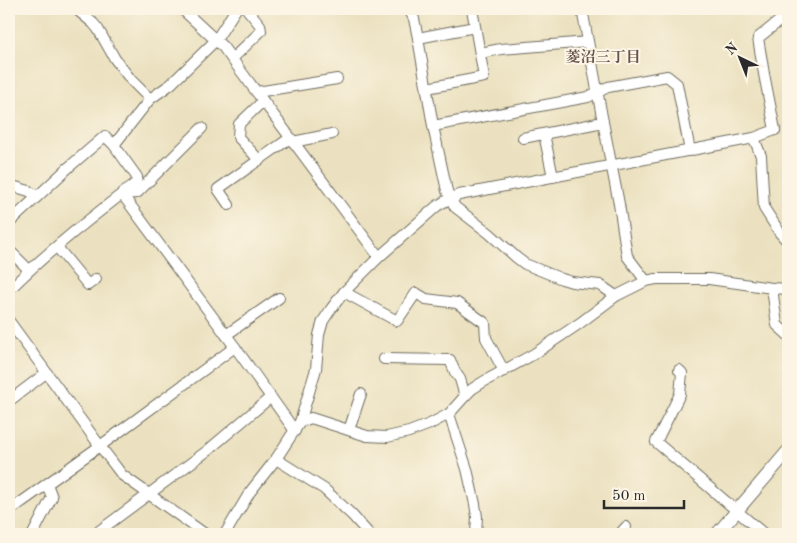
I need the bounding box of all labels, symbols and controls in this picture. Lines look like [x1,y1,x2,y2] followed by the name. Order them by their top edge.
[714,32,764,82] north arrow
[723,40,741,58] text: N
[565,48,641,66] district label: 菱沼三丁目
[604,478,684,510] scale bar
[612,489,646,504] text: 50 m

